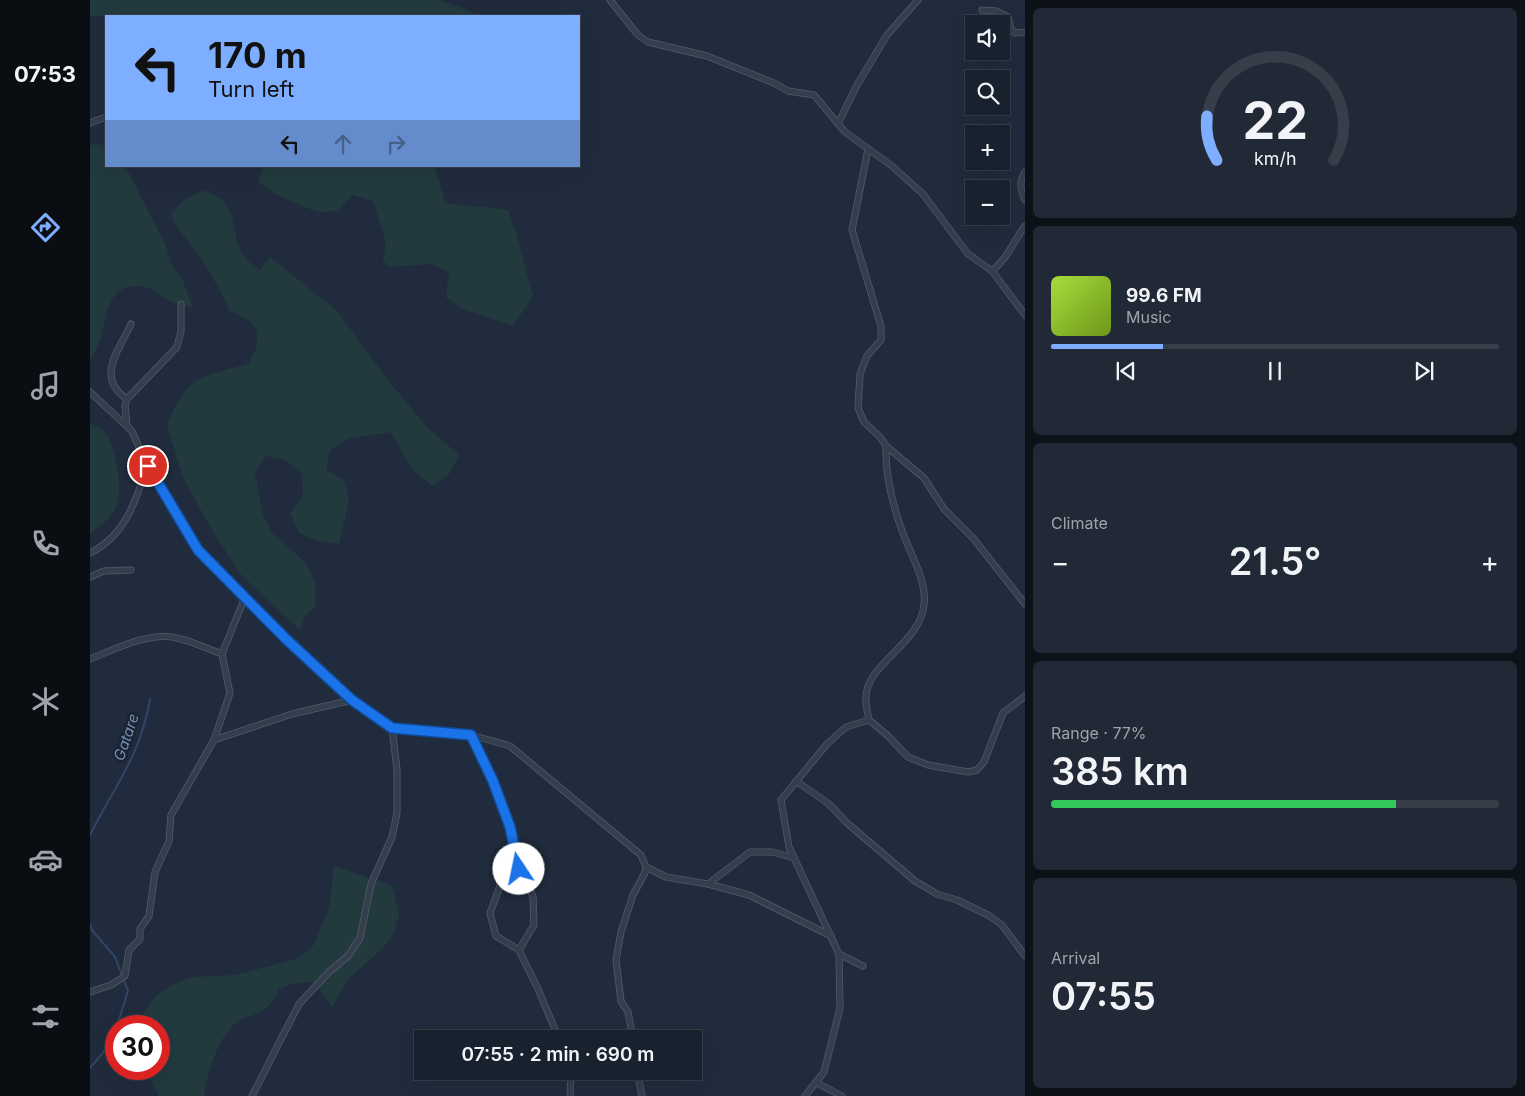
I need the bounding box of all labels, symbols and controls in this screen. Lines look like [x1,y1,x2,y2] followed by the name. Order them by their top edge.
[965,15,1010,225] map controls
[965,15,1010,60] button: sound
[208,34,307,76] text: 170 m
[125,35,190,100] icon: left
[14,61,76,87] text: 07:53
[965,70,1010,115] button: search
[208,76,294,102] text: Turn left
[1242,89,1308,152] text: 22
[965,125,1010,170] button: +
[276,130,304,158] icon: left
[329,130,357,158] icon: ahead
[382,130,410,158] icon: right
[1254,148,1296,169] text: km/h
[965,180,1010,225] button: −
[28,210,63,245] icon: directions
[1126,284,1202,307] text: 99.6 FM
[1126,307,1171,327] text: Music
[1112,357,1140,385] icon: previous
[1261,357,1289,385] icon: pause
[1410,357,1438,385] icon: next
[28,368,63,403] icon: music
[127,445,169,487] pin
[134,452,162,480] icon: arrive
[1051,513,1108,533] text: Climate
[28,526,63,561] icon: phone
[1229,538,1321,584] text: 21.5°
[1051,545,1070,579] text: −
[1480,545,1499,579] text: +
[28,684,63,719] icon: climate
[109,711,143,763] water label: Gatare
[1051,723,1147,743] text: Range · 77%
[1051,748,1189,794] text: 385 km
[28,842,63,877] icon: car
[492,842,544,894] position arrow
[1051,948,1100,968] text: Arrival
[1051,973,1156,1019] text: 07:55
[28,999,63,1034] icon: filters
[105,1015,170,1080] speed limit sign: 30
[462,1043,654,1066] text: 07:55 · 2 min · 690 m

